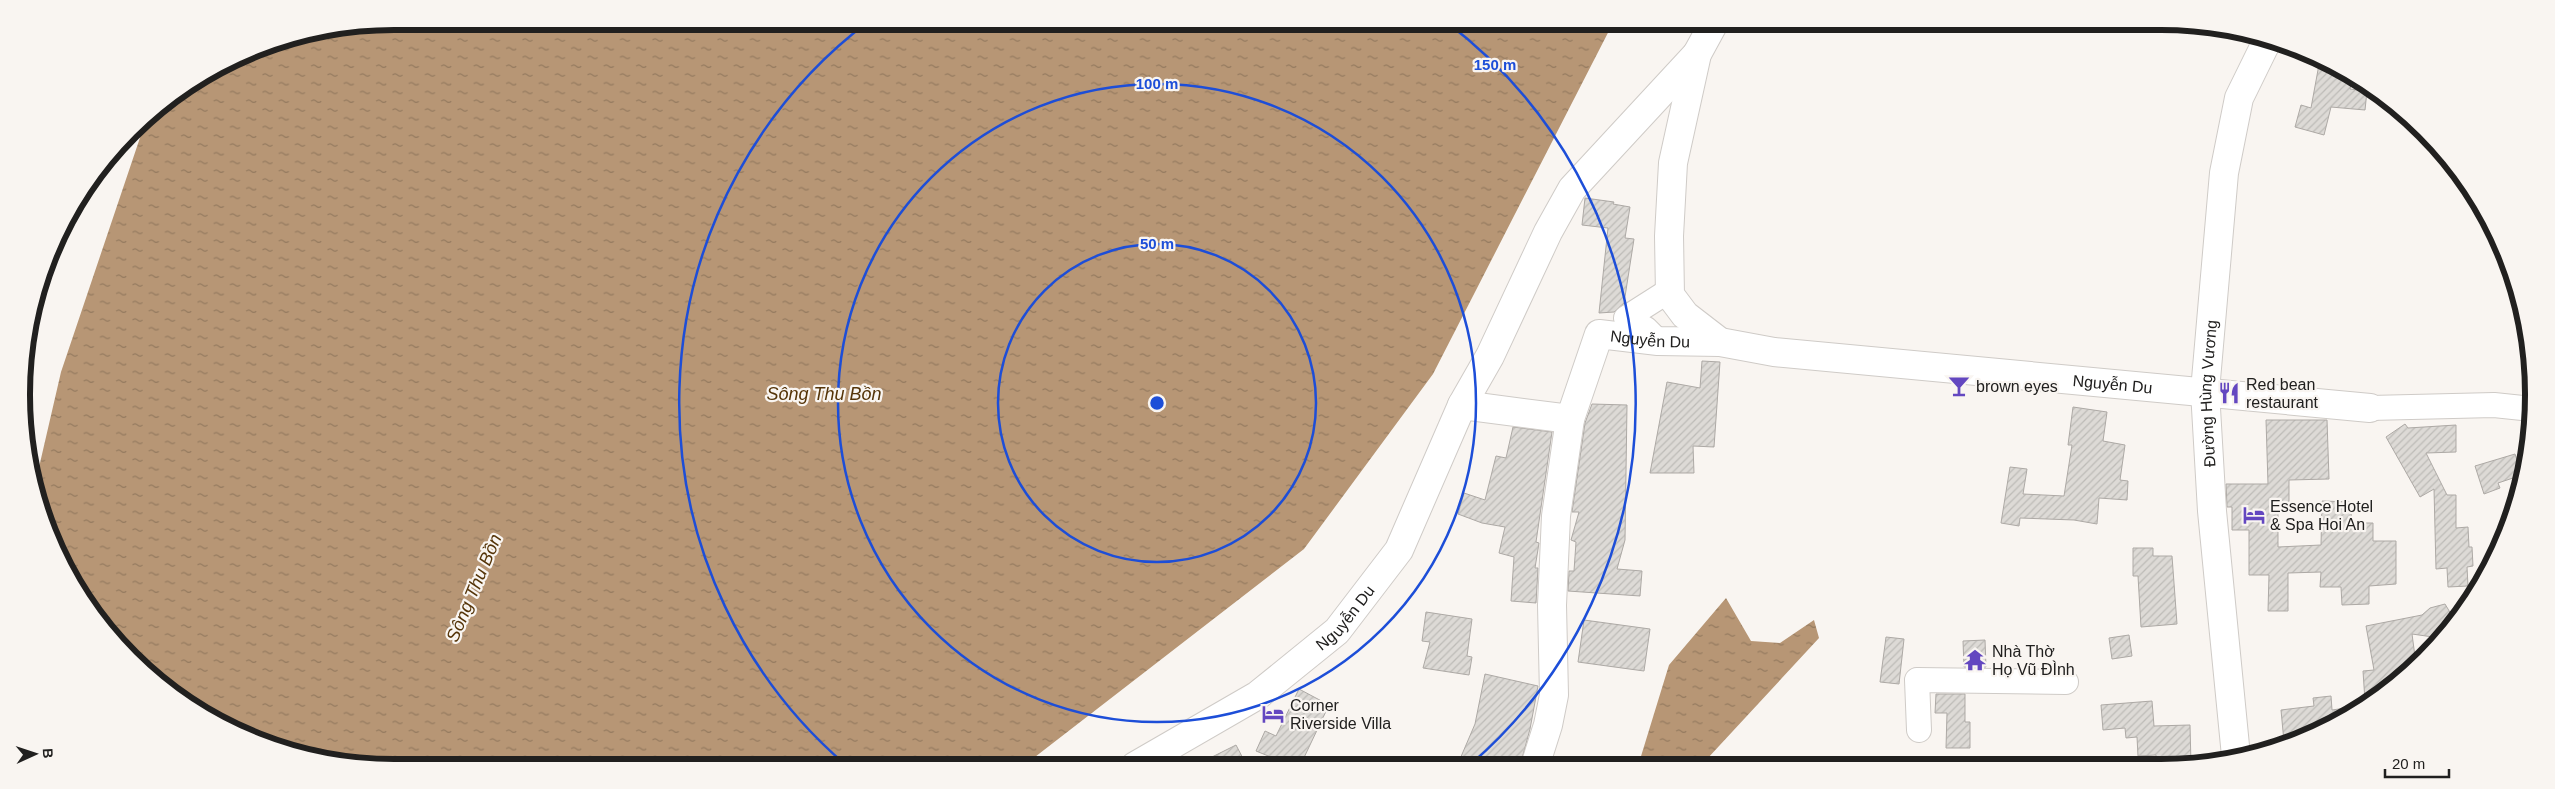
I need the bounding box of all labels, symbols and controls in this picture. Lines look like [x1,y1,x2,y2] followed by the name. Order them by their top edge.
[1474,56,1516,73] text: 150 m
[1136,75,1178,92] text: 100 m
[1140,235,1174,252] text: 50 m
[2197,319,2220,467] street label: Đường Hùng Vương
[1609,327,1690,351] street label: Nguyễn Du
[2072,372,2153,397] street label: Nguyễn Du
[1946,373,1972,399] bar icon: brown eyes
[2246,376,2319,411] place label: Red bean restaurant
[1976,378,2058,395] place label: brown eyes
[2216,380,2242,406] restaurant icon: Red bean restaurant
[766,384,882,404] water label: Sông Thu Bồn
[1148,394,1166,412] centre of rings
[2270,498,2373,533] place label: Essence Hotel & Spa Hoi An
[2241,502,2267,528] hotel icon: Essence Hotel & Spa Hoi An
[442,531,506,645] water label: Sông Thu Bồn
[1313,582,1378,654] street label: Nguyễn Du
[1992,643,2075,678] place label: Nhà Thờ Họ Vũ ĐÌnh
[1962,647,1988,673] temple icon: Nhà Thờ Họ Vũ ĐÌnh
[1290,697,1391,732] place label: Corner Riverside Villa
[1260,701,1286,727] hotel icon: Corner Riverside Villa
[10,729,60,779] north arrow
[2385,746,2449,778] scale bar
[40,748,56,759] text: B
[2392,755,2425,772] text: 20 m

